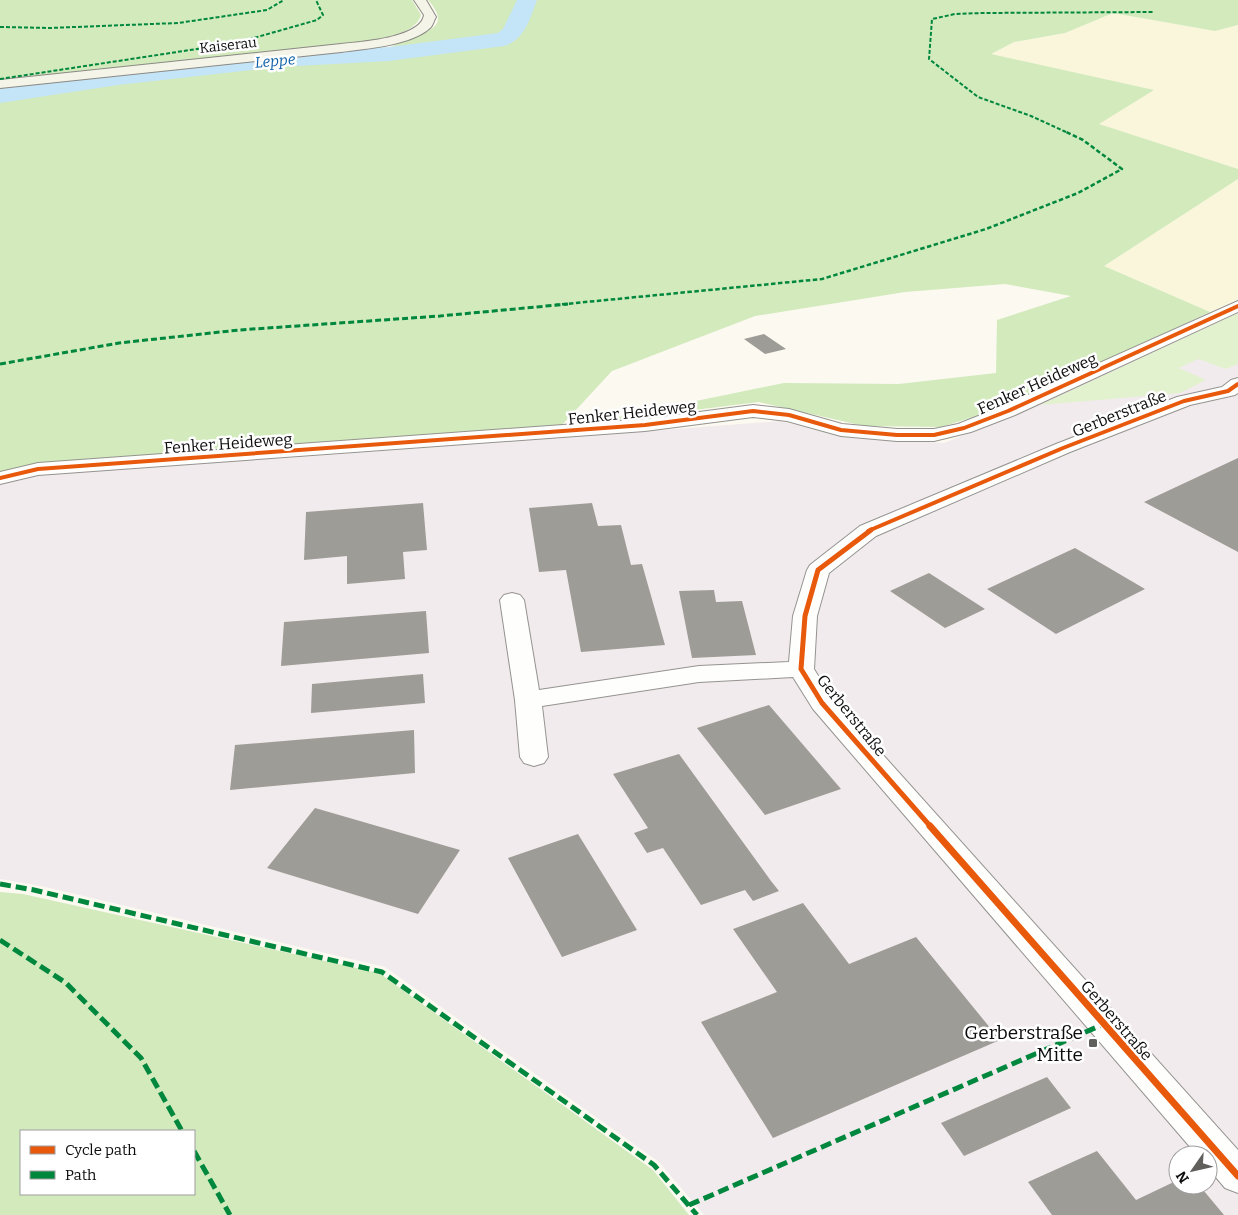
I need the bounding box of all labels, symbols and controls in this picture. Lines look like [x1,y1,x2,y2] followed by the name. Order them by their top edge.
[199,34,258,57] street label: Kaiserau
[254,50,296,72] water label: Leppe
[975,349,1100,418] street label: Fenker Heideweg
[1069,386,1169,441] street label: Gerberstraße
[567,396,697,429] street label: Fenker Heideweg
[163,430,293,457] street label: Fenker Heideweg
[813,671,890,760] street label: Gerberstraße
[1077,976,1157,1064] street label: Gerberstraße
[964,1021,1083,1066] place label: Gerberstraße Mitte
[1087,1037,1099,1049] marker: Gerberstraße Mitte
[20,1130,195,1195] legend
[65,1141,137,1159] text: Cycle path
[1168,1145,1218,1195] north arrow
[65,1166,97,1184] text: Path
[1172,1168,1193,1186] text: N

